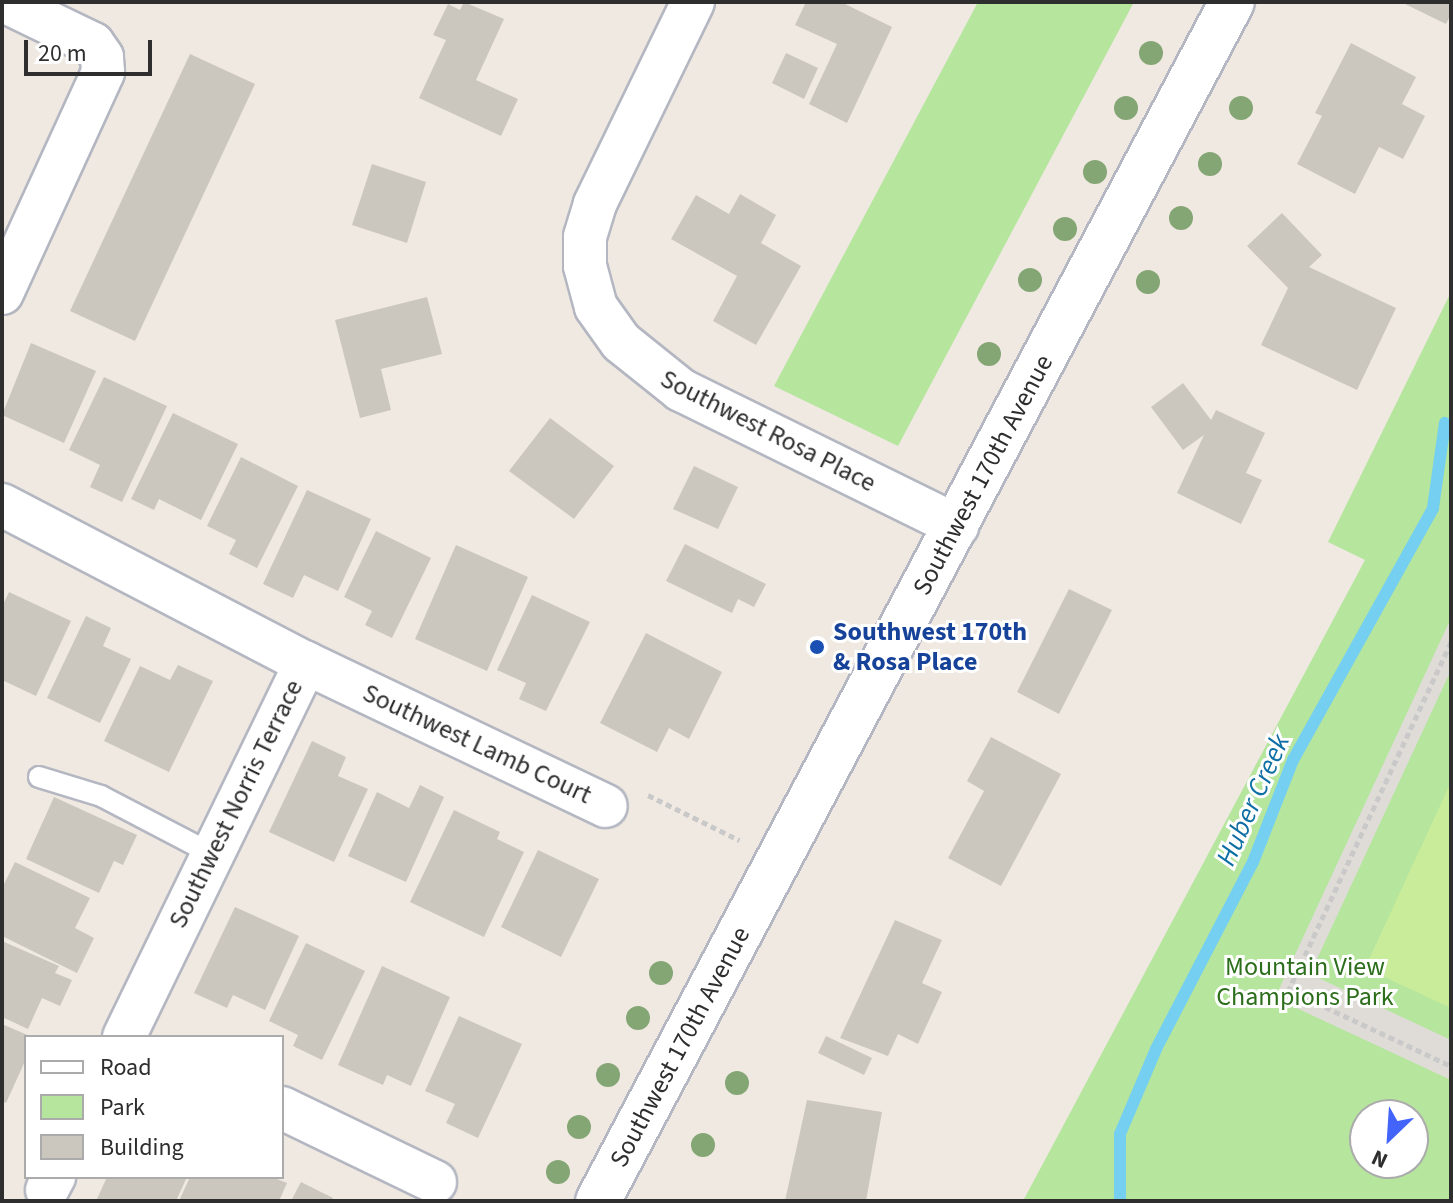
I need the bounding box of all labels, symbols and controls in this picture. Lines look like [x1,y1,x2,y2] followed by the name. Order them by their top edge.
[28,24,156,74] scale bar
[38,36,87,71] text: 20 m
[906,349,1060,601] street label: Southwest 170th Avenue
[655,363,881,499] street label: Southwest Rosa Place
[833,616,1027,678] place label: Southwest 170th & Rosa Place
[808,638,826,656] marker: Southwest 170th & Rosa Place
[162,675,310,933] street label: Southwest Norris Terrace
[358,677,596,811] street label: Southwest Lamb Court
[1209,729,1297,871] water label: Huber Creek
[603,921,757,1173] street label: Southwest 170th Avenue
[1216,951,1394,1012] park label: Mountain View Champions Park
[24,1035,284,1179] legend
[100,1050,152,1085] text: Road
[100,1090,145,1125] text: Park
[1349,1099,1429,1179] north arrow
[100,1130,184,1165] text: Building
[1366,1141,1393,1177] text: N

